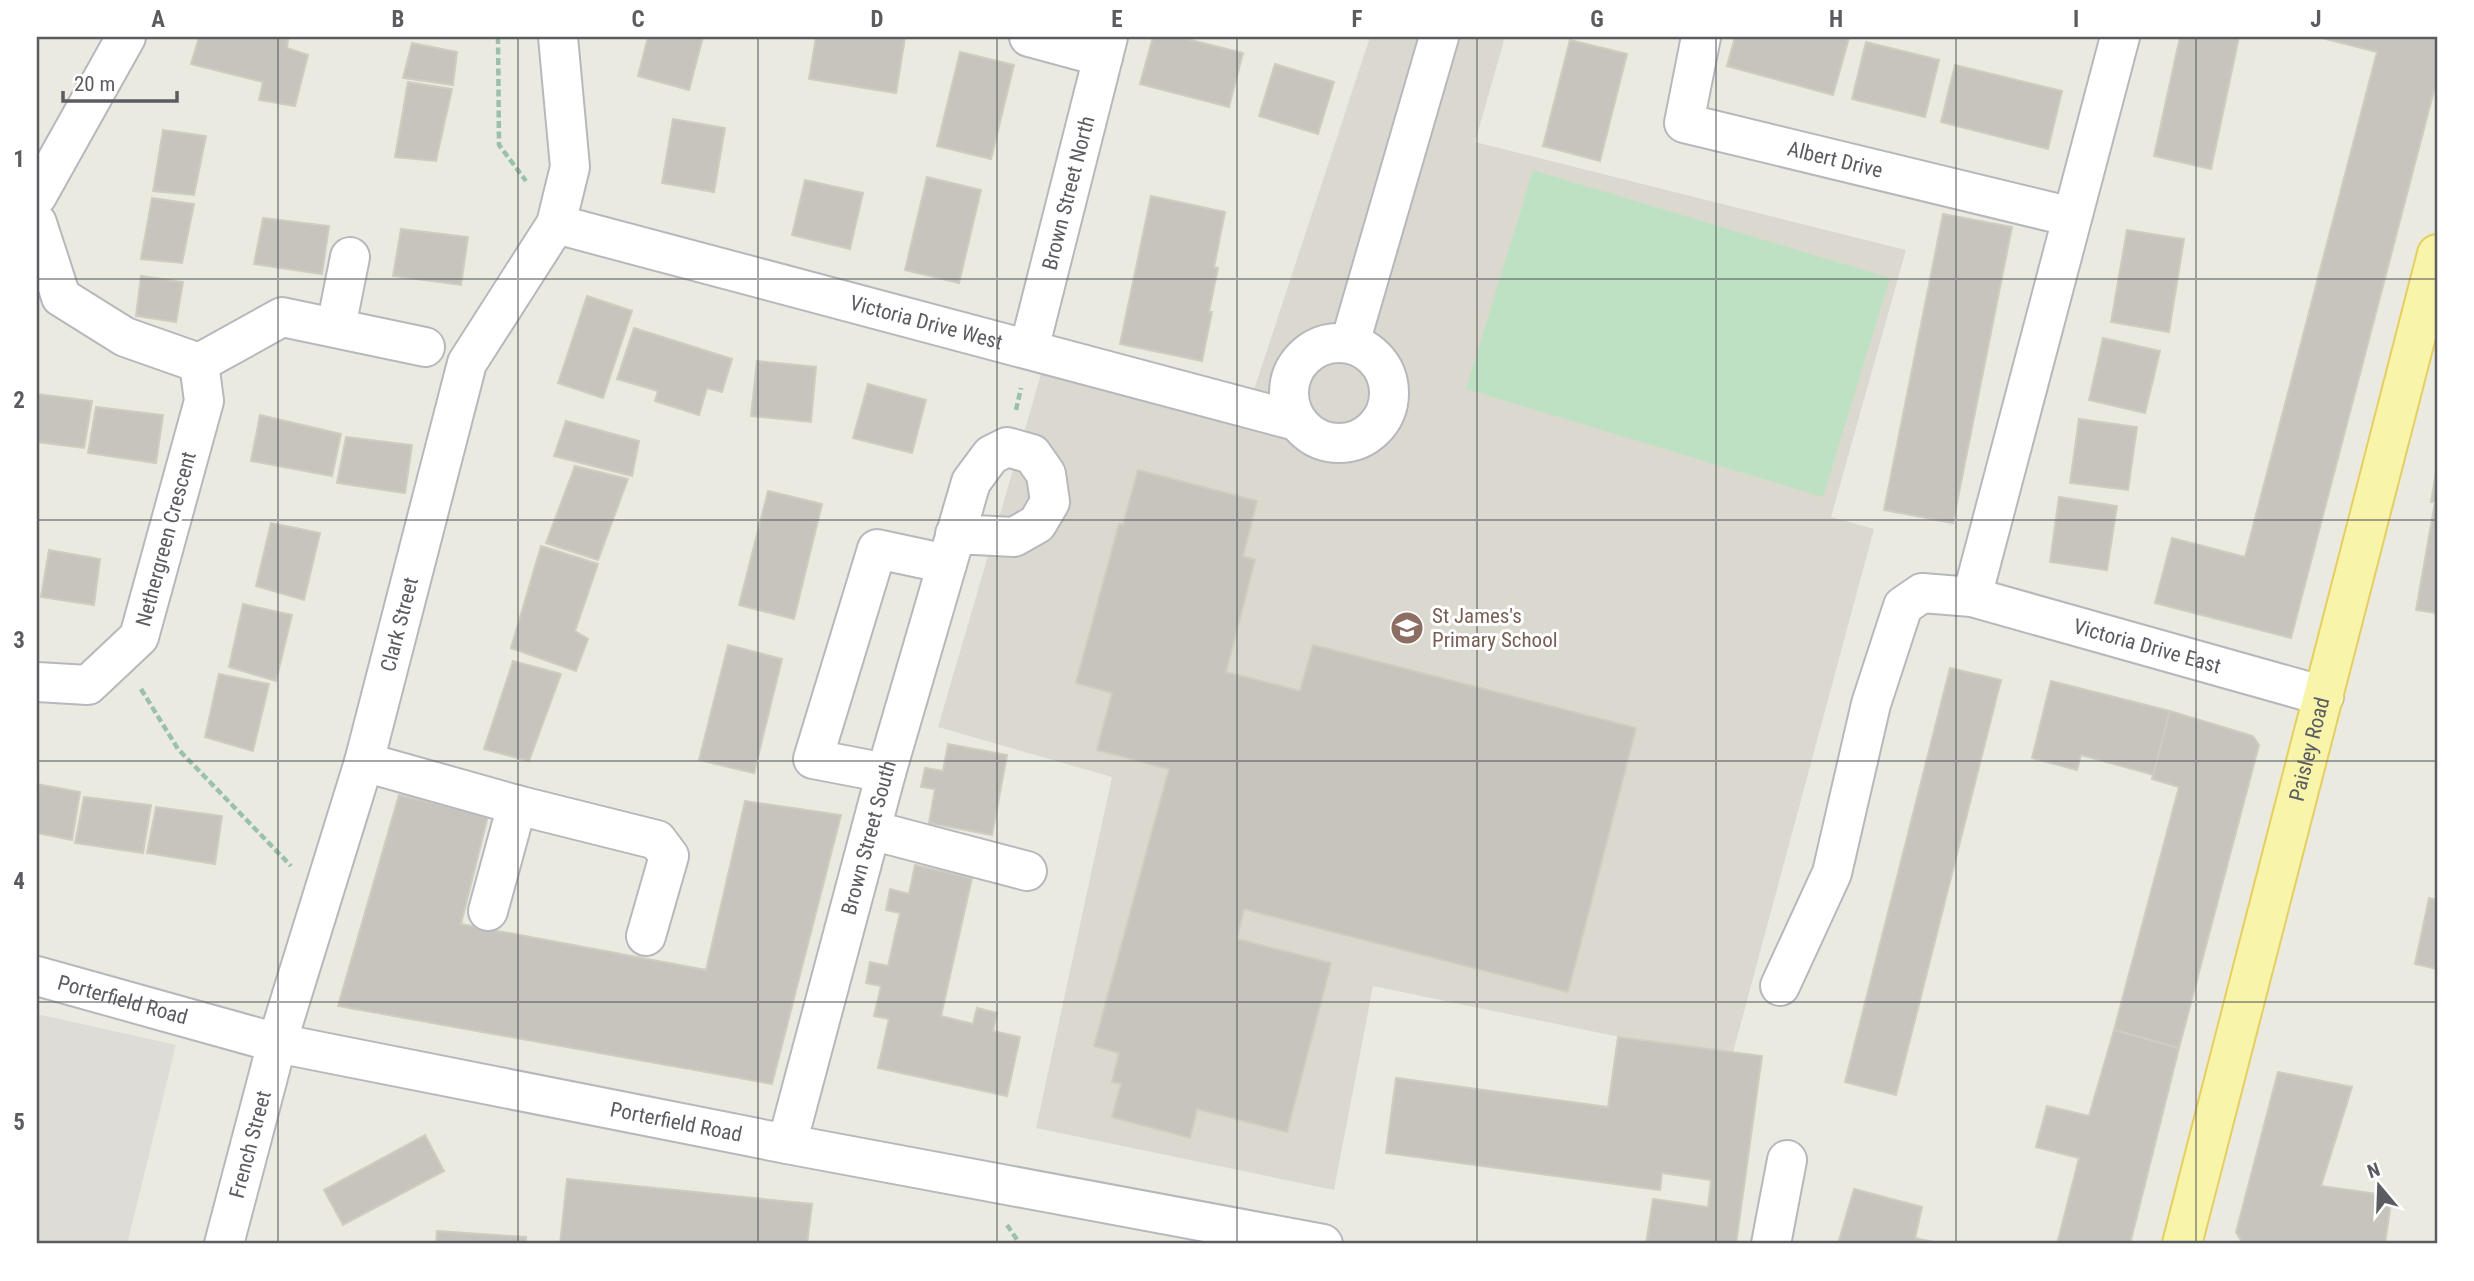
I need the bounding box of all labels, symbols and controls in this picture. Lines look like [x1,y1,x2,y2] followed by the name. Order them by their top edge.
[151,6,165,33] text: A
[392,6,404,33] text: B
[631,6,645,33] text: C
[871,6,884,33] text: D
[1111,6,1123,33] text: E
[1352,6,1363,33] text: F
[1590,6,1604,33] text: G
[1829,6,1843,33] text: H
[2073,6,2079,33] text: I
[2310,6,2322,33] text: J
[63,60,177,104] scale bar
[74,72,115,96] text: 20 m
[1038,113,1100,272] street label: Brown Street North
[1785,136,1885,183] street label: Albert Drive
[13,146,25,173] text: 1
[847,291,1005,354] street label: Victoria Drive West
[13,387,25,414] text: 2
[131,449,201,629] street label: Nethergreen Crescent
[376,575,423,674] street label: Clark Street
[1432,604,1558,652] place label: St James's Primary School
[1388,609,1426,647] school or university icon: St James's Primary School
[2071,614,2224,678] street label: Victoria Drive East
[13,627,25,654] text: 3
[2285,695,2334,804] street label: Paisley Road
[837,758,901,918] street label: Brown Street South
[13,868,25,895] text: 4
[55,970,190,1029] street label: Porterfield Road
[225,1088,276,1201] street label: French Street
[608,1097,744,1147] street label: Porterfield Road
[13,1109,25,1136] text: 5
[2344,1152,2414,1222] north arrow
[2364,1158,2383,1183] text: N

